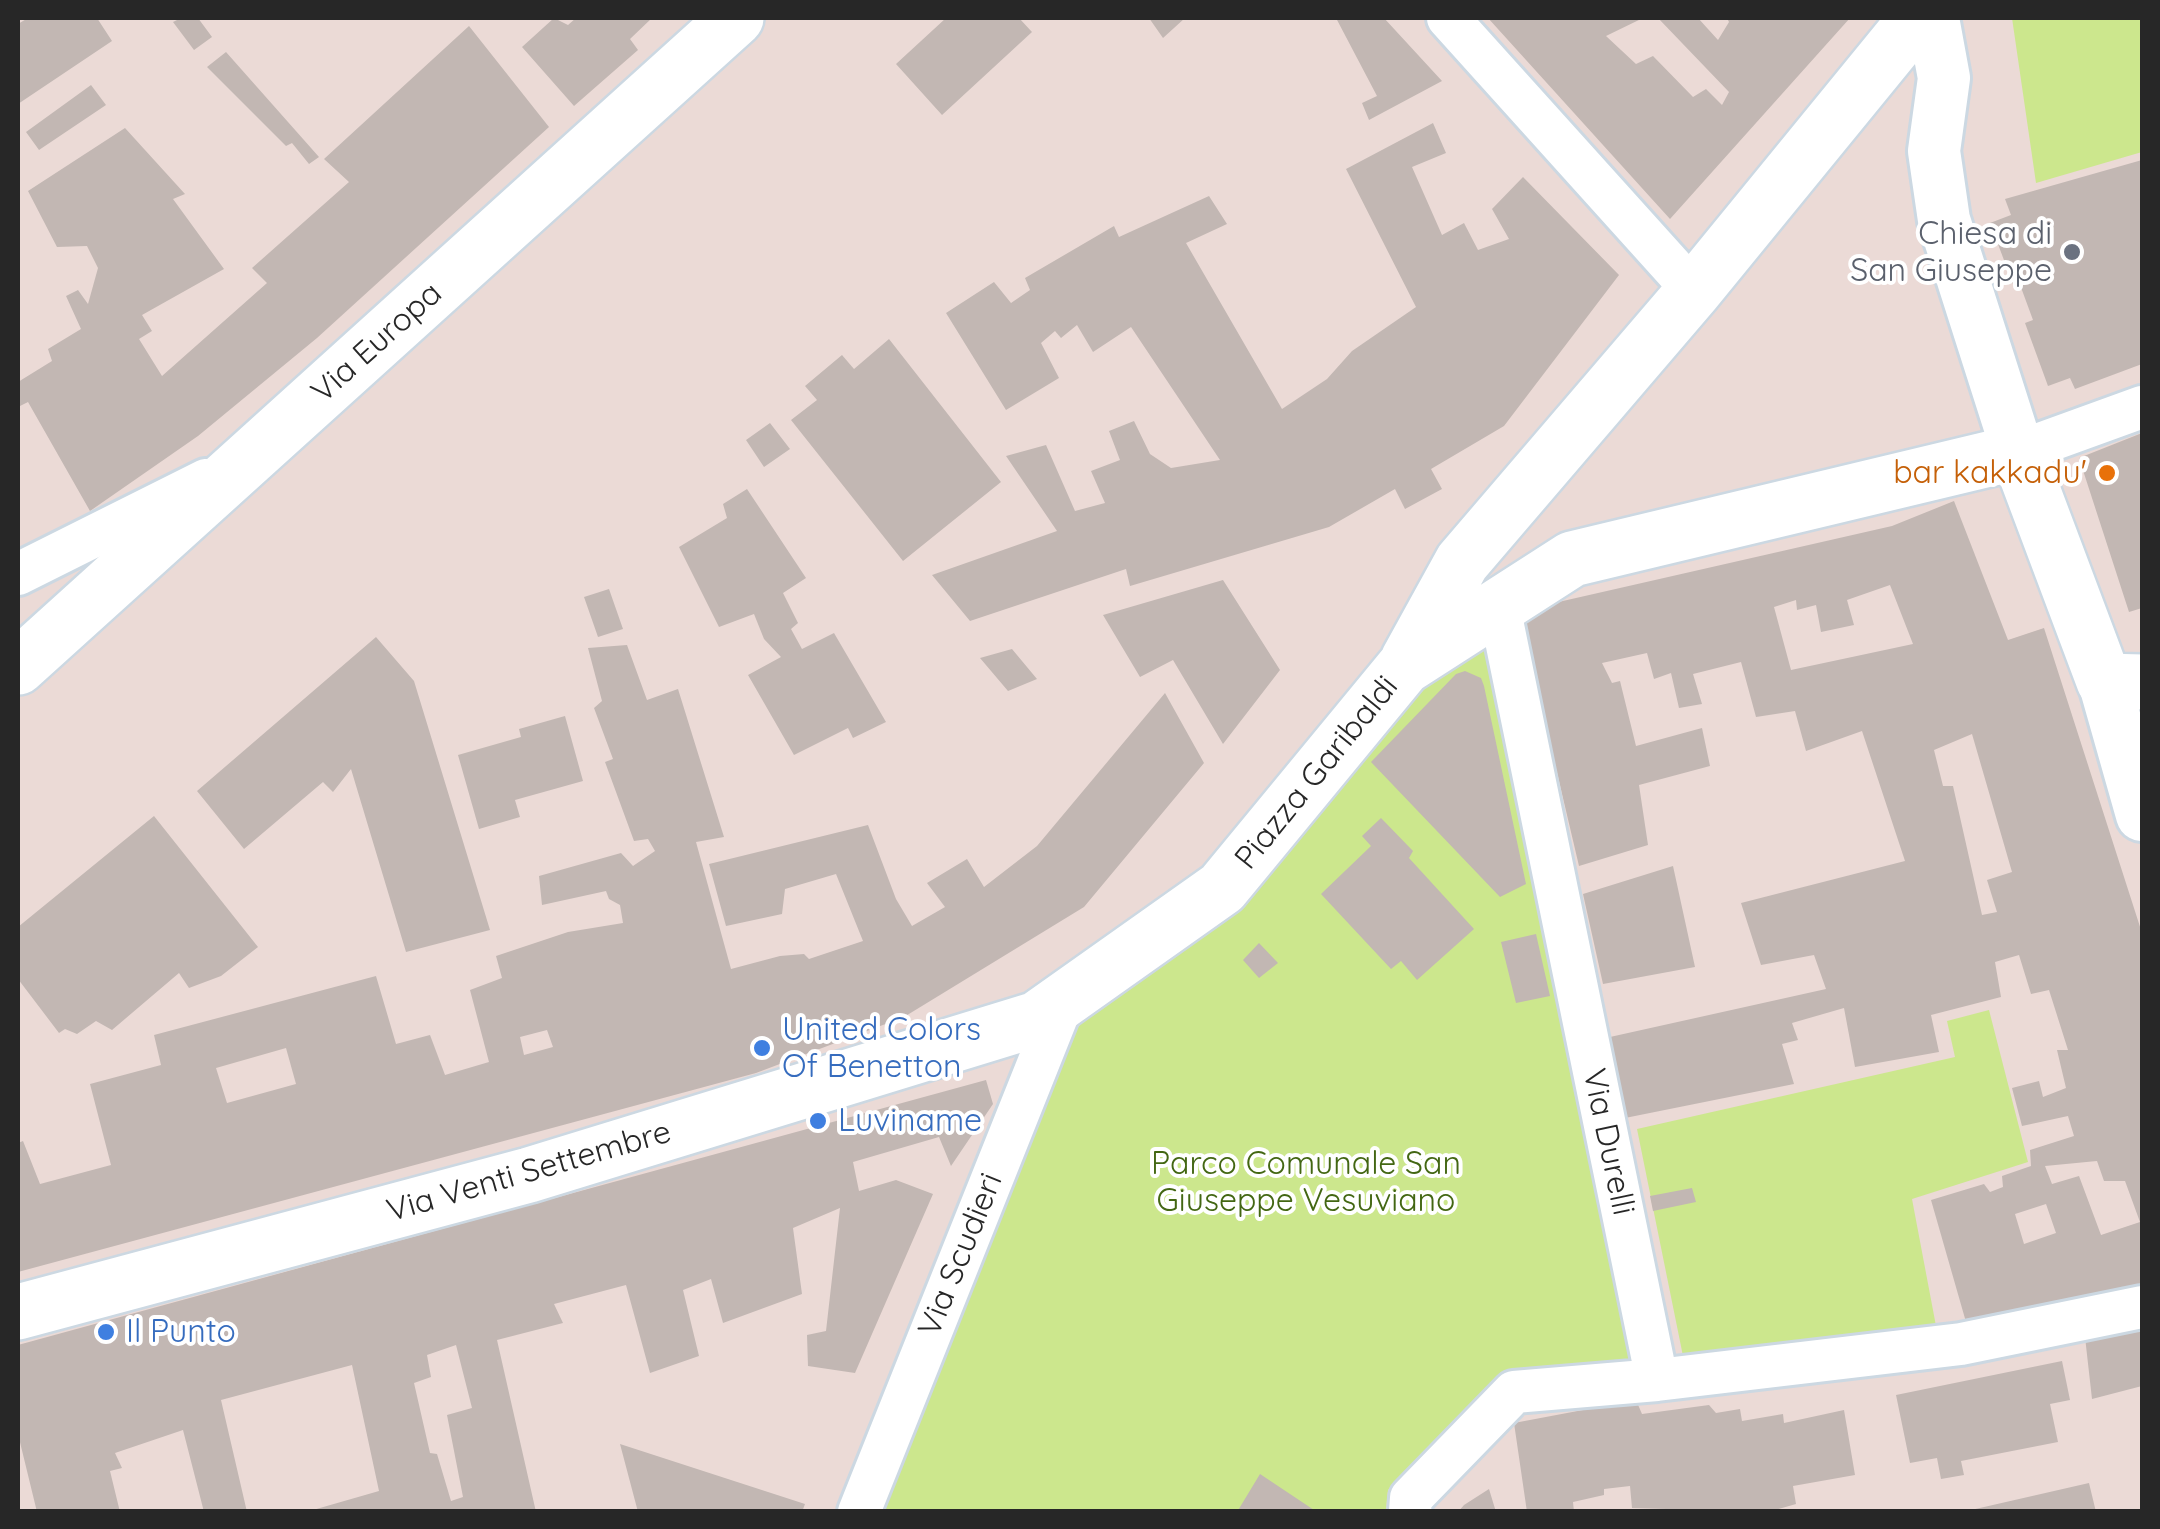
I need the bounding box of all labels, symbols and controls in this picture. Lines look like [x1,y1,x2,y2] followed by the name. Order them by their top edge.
[1850,215,2052,290] place label: Chiesa di San Giuseppe
[2061,241,2083,263] marker: Chiesa di San Giuseppe
[304,275,450,411] street label: Via Europa
[1893,454,2087,492] place label: bar kakkadu'
[2096,462,2118,484] marker: bar kakkadu'
[1227,669,1407,877] street label: Piazza Garibaldi
[782,1011,981,1086] place label: United Colors Of Benetton
[751,1037,773,1059] marker: United Colors Of Benetton
[1574,1065,1642,1219] street label: Via Durelli
[838,1102,982,1140] place label: Luviname
[807,1110,829,1132] marker: Luviname
[383,1113,675,1231] street label: Via Venti Settembre
[1151,1145,1461,1220] park label: Parco Comunale San Giuseppe Vesuviano
[911,1168,1011,1342] street label: Via Scudieri
[126,1313,236,1351] place label: Il Punto
[95,1321,117,1343] marker: Il Punto

